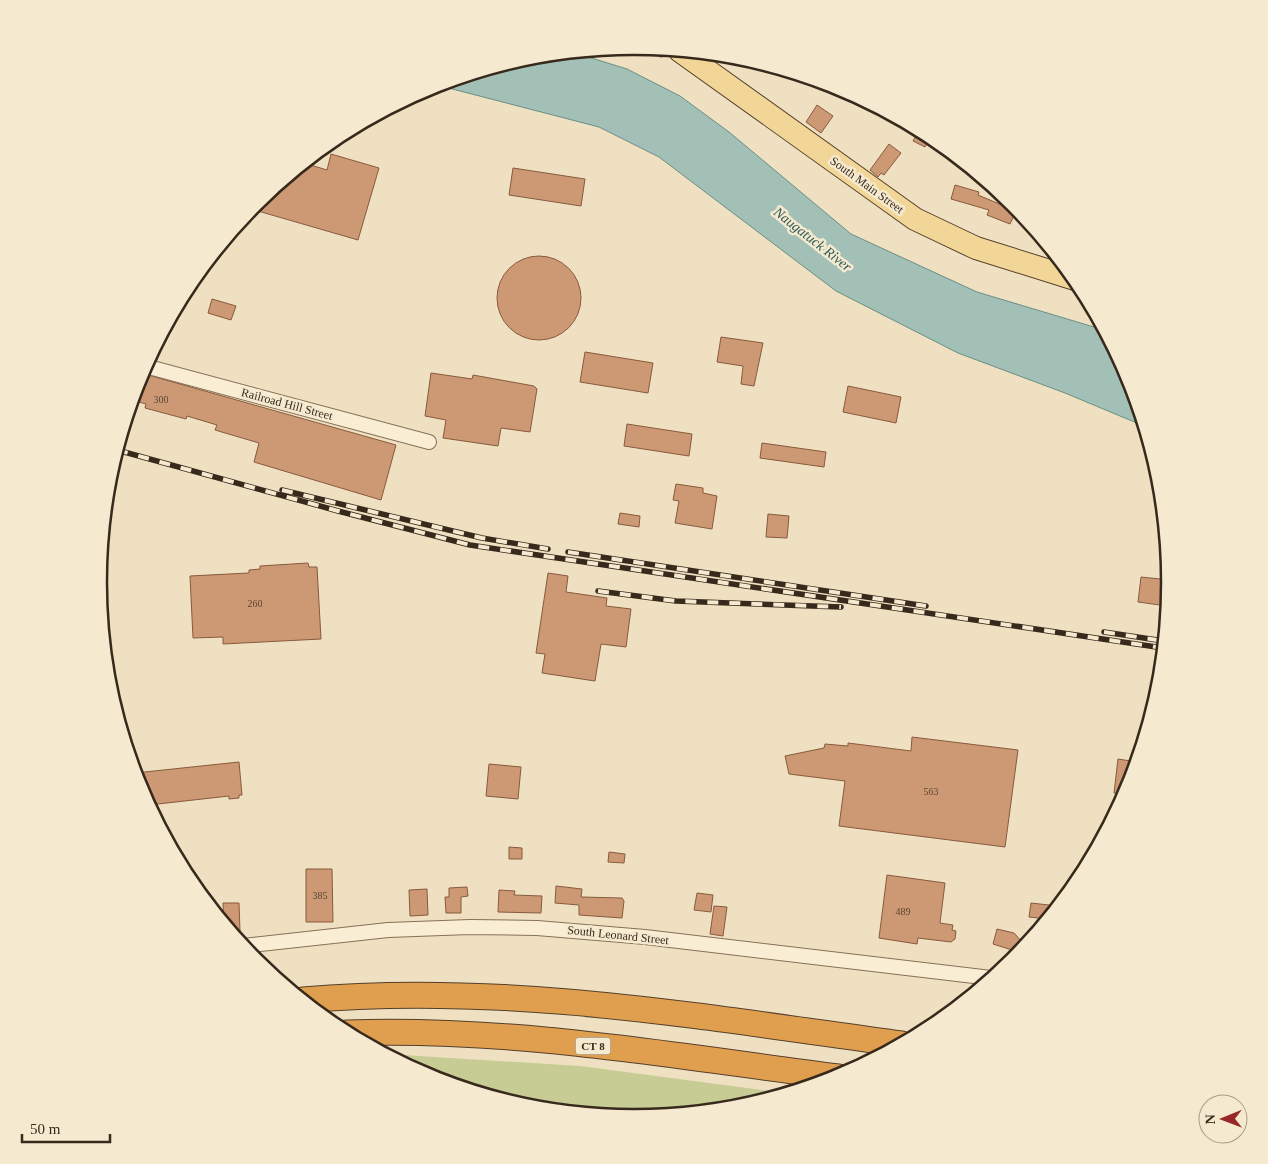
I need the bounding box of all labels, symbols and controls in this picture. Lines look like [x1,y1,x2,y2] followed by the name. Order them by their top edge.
[828,154,907,217] street label: South Main Street
[770,204,855,275] water label: Naugatuck River
[240,385,335,423] street label: Railroad Hill Street
[154,394,169,405] house number: 300
[248,598,263,609] house number: 260
[924,786,939,797] house number: 563
[313,890,328,901] house number: 385
[896,906,911,917] house number: 489
[567,923,670,947] street label: South Leonard Street
[576,1038,610,1054] road number: CT 8
[1198,1094,1248,1144] north arrow
[22,1112,110,1144] scale bar
[1203,1114,1218,1124] text: N
[30,1121,61,1137] text: 50 m

